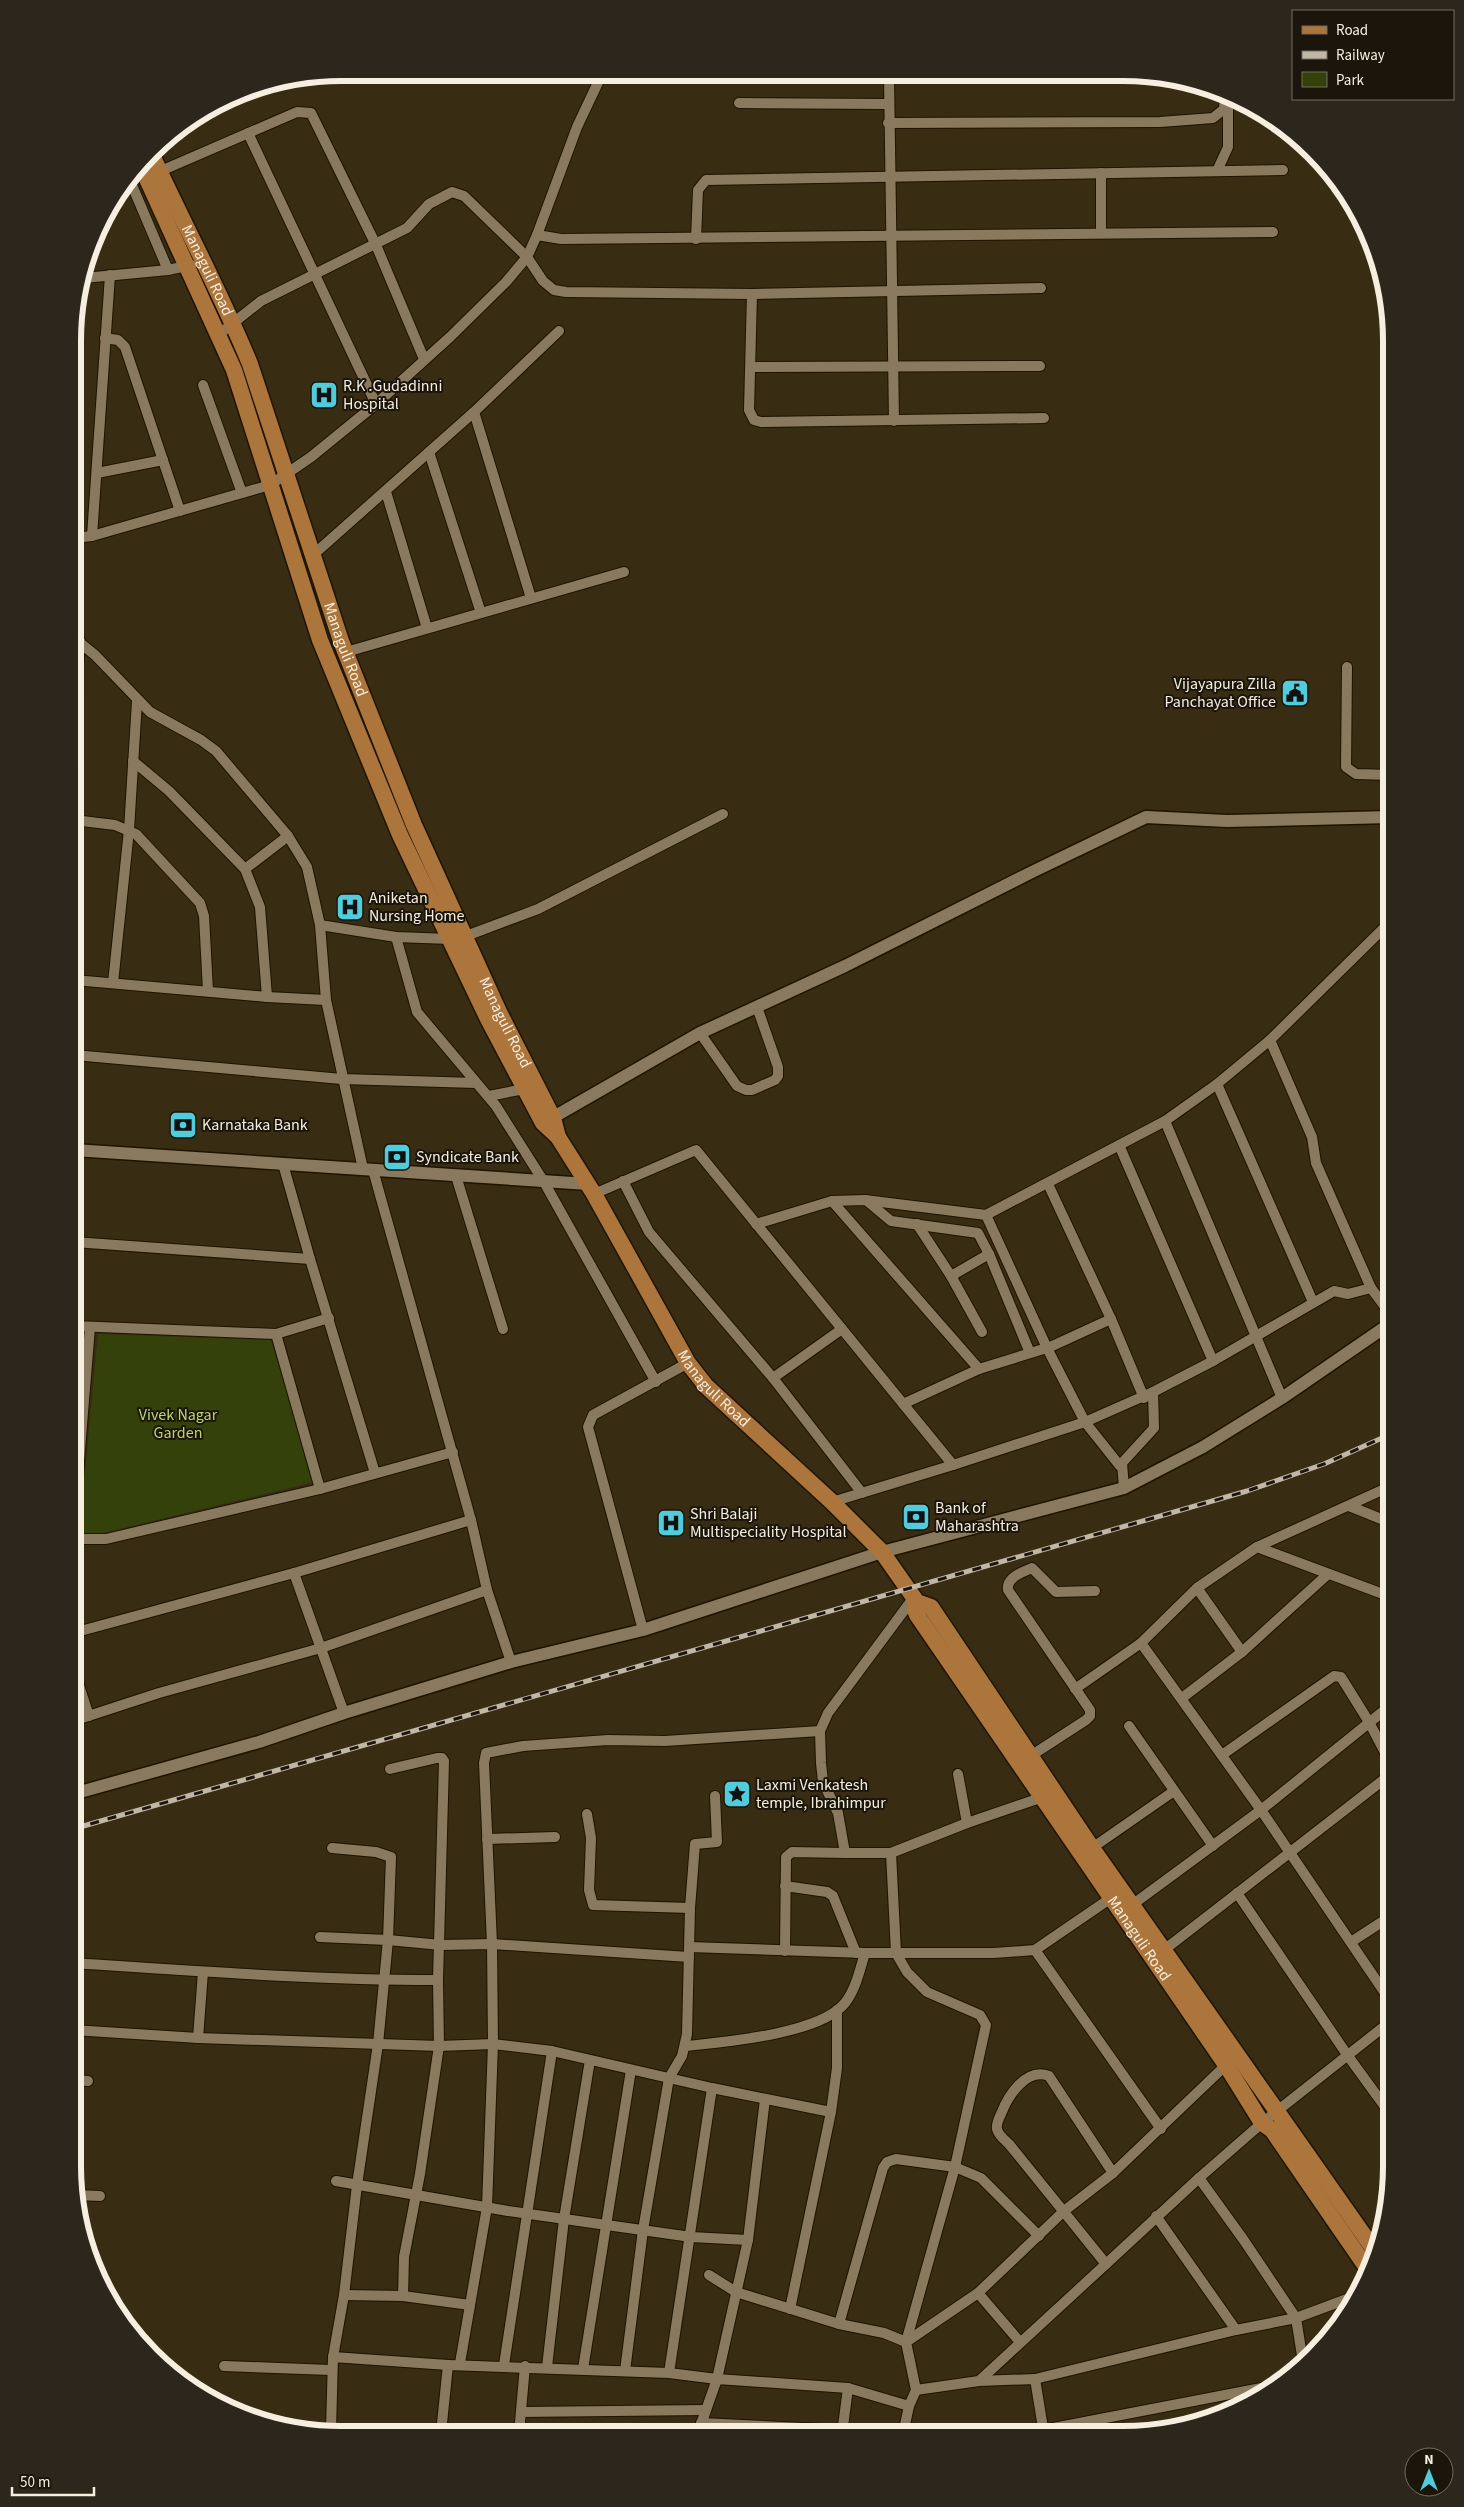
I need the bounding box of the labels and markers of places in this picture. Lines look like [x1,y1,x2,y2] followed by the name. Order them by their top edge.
[343,375,442,415] place label: R.K .Gudadinni Hospital
[309,380,339,410] hospital icon: R.K .Gudadinni Hospital
[1164,673,1276,713] place label: Vijayapura Zilla Panchayat Office
[1280,678,1310,708] public building icon: Vijayapura Zilla Panchayat Office
[369,887,465,927] place label: Aniketan Nursing Home
[335,892,365,922] hospital icon: Aniketan Nursing Home
[168,1110,198,1140] bank icon: Karnataka Bank
[202,1114,308,1136] place label: Karnataka Bank
[382,1142,412,1172] bank icon: Syndicate Bank
[416,1146,519,1168] place label: Syndicate Bank
[935,1497,1019,1537] place label: Bank of Maharashtra
[901,1502,931,1532] bank icon: Bank of Maharashtra
[690,1503,846,1543] place label: Shri Balaji Multispeciality Hospital
[656,1508,686,1538] hospital icon: Shri Balaji Multispeciality Hospital
[756,1774,886,1814] place label: Laxmi Venkatesh temple, Ibrahimpur
[722,1779,752,1809] place icon: Laxmi Venkatesh temple, Ibrahimpur

